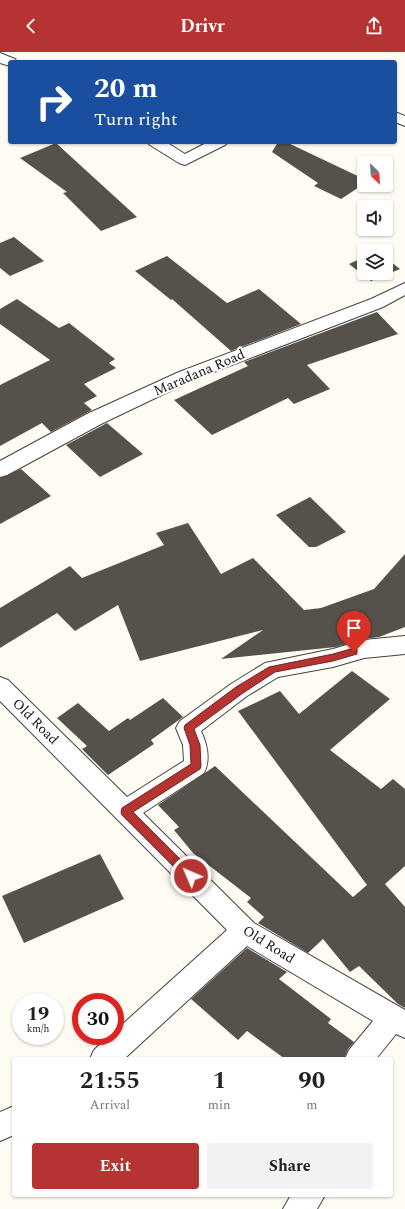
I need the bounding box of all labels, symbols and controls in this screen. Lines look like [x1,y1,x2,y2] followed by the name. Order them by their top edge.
[180,13,225,40] text: Drivr
[20,15,42,37] icon: back
[363,15,385,37] icon: share
[94,67,158,110] text: 20 m
[28,76,80,128] icon: right
[94,106,177,133] text: Turn right
[357,156,393,192] north arrow
[357,156,393,280] map controls
[357,200,393,236] button: sound
[357,244,393,280] button: layers
[150,344,248,401] street label: Maradana Road
[337,611,371,652] pin
[343,617,365,639] icon: arrive
[8,693,64,750] street label: Old Road
[170,855,212,897] position arrow
[238,920,299,969] street label: Old Road
[72,993,124,1045] speed limit sign: 30
[27,999,49,1029] text: 19
[27,1021,49,1037] text: km/h
[80,1063,140,1099] text: 21:55
[212,1063,226,1099] text: 1
[298,1063,325,1099] text: 90
[90,1095,130,1115] text: Arrival
[208,1095,231,1115] text: min
[306,1095,317,1115] text: m
[32,1143,199,1189] button: Exit
[207,1143,373,1189] button: Share

